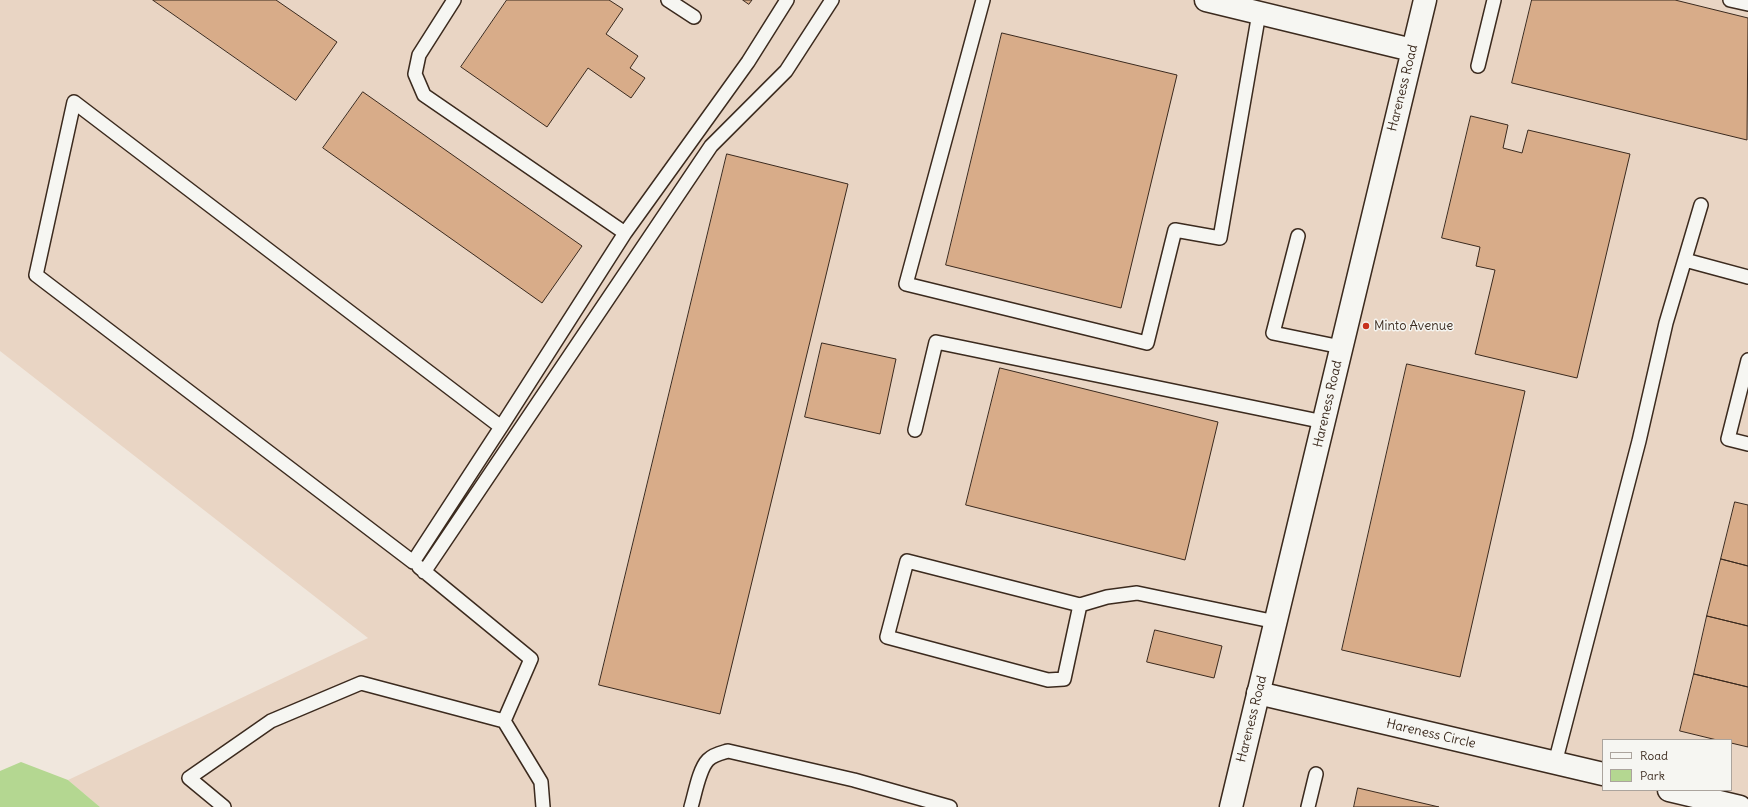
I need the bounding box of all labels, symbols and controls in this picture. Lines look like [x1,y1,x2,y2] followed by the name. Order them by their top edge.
[1385,43,1421,133] street label: Hareness Road
[1374,318,1453,334] place label: Minto Avenue
[1361,321,1371,331] marker: Minto Avenue
[1310,359,1346,449] street label: Hareness Road
[1234,674,1270,764] street label: Hareness Road
[1385,716,1477,752] street label: Hareness Circle
[1602,739,1732,791] legend
[1640,748,1668,763] text: Road
[1640,768,1665,783] text: Park

